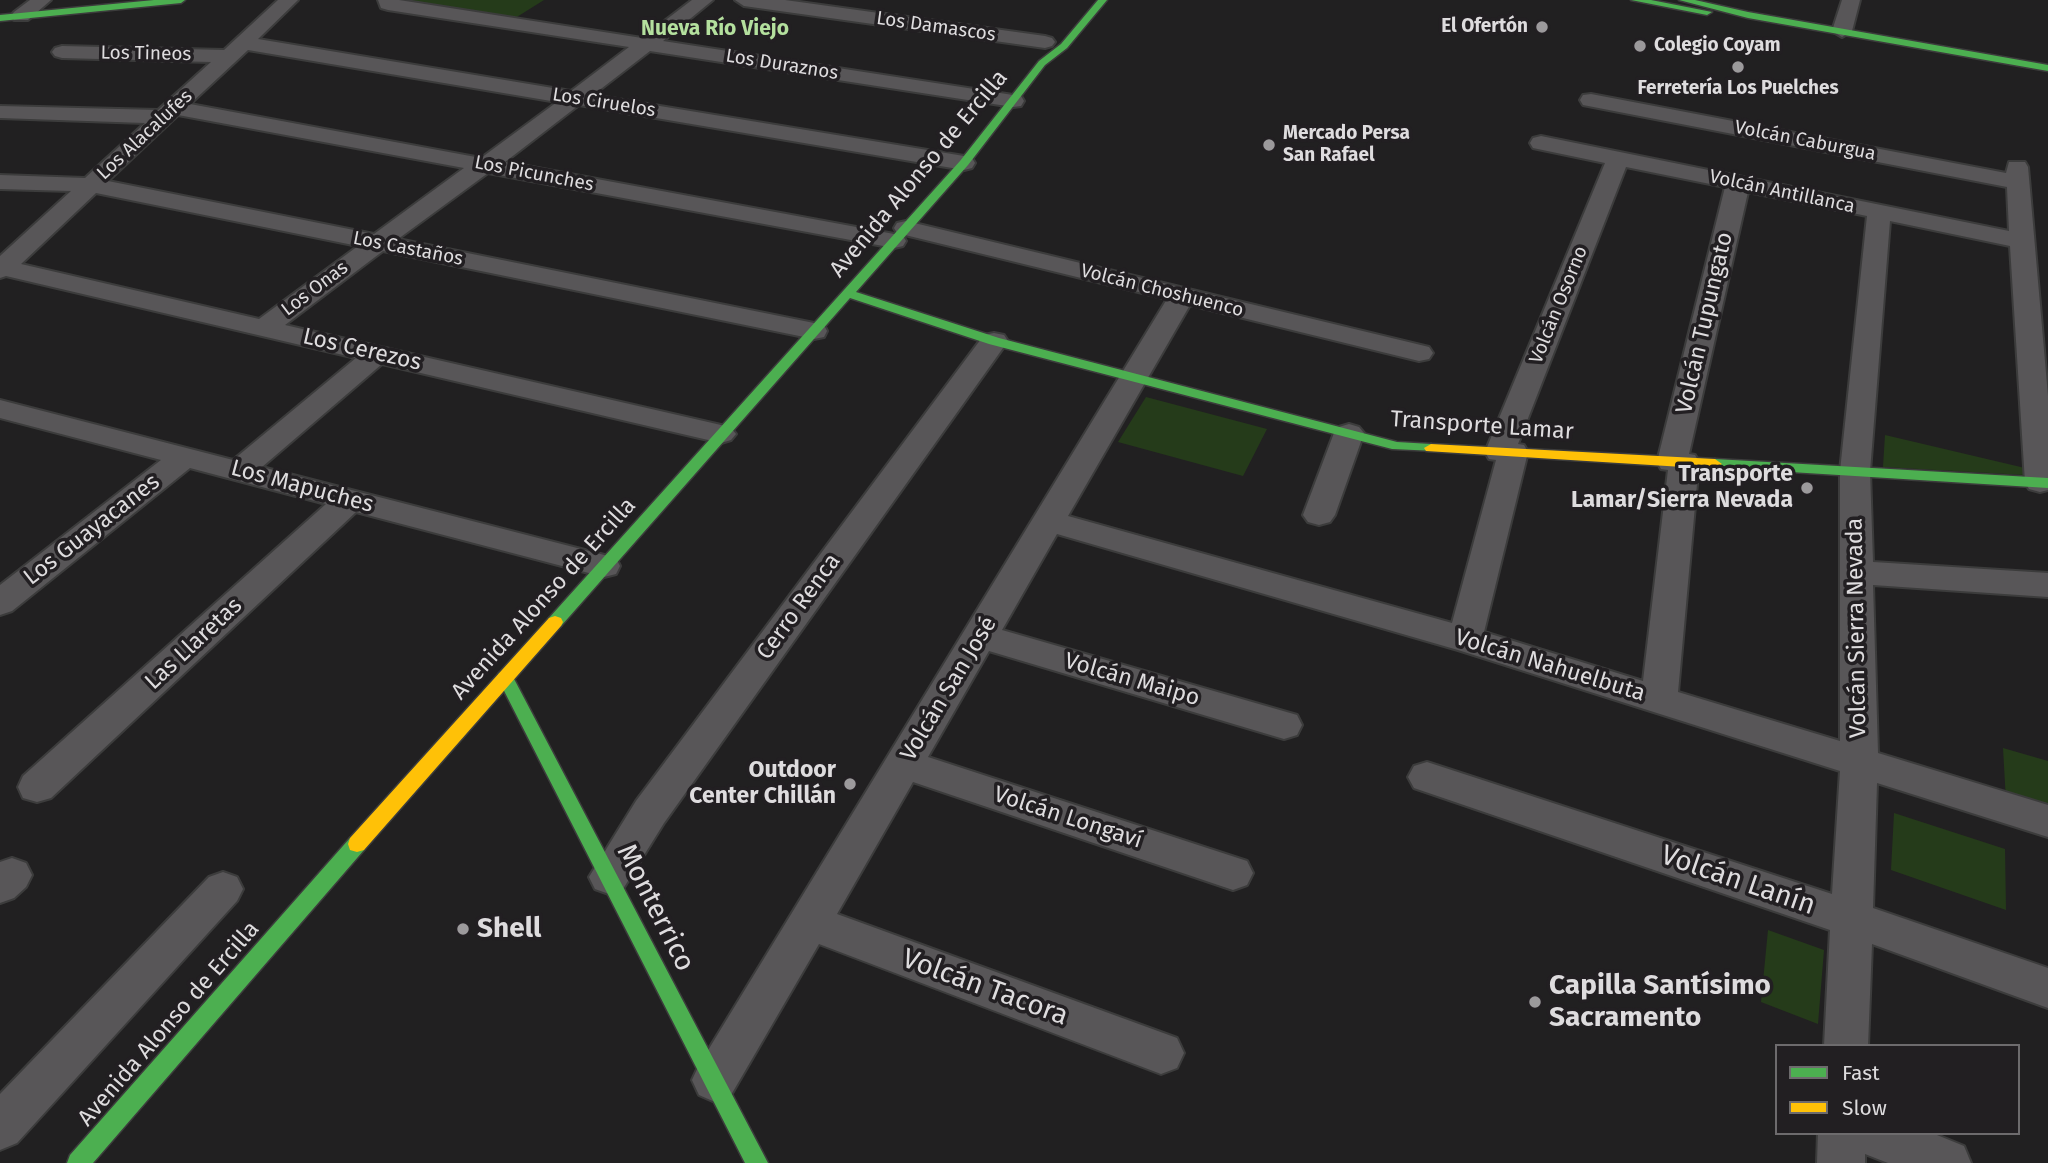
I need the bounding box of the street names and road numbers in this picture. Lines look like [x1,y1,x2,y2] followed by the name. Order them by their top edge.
[875,7,997,47] street label: Los Damascos
[100,42,192,66] street label: Los Tineos
[724,45,840,85] street label: Los Duraznos
[824,65,1014,283] street label: Avenida Alonso de Ercilla
[551,84,657,122] street label: Los Ciruelos
[93,85,197,185] street label: Los Alacalufes
[1732,116,1878,166] street label: Volcán Caburgua
[472,151,596,197] street label: Los Picunches
[1707,165,1857,219] street label: Volcán Antillanca
[351,227,465,271] street label: Los Castaños
[1671,230,1739,416] street label: Volcán Tupungato
[1525,243,1593,367] street label: Volcán Osorno
[277,257,353,321] street label: Los Onas
[1078,260,1246,322] street label: Volcán Choshuenco
[300,323,424,377] street label: Los Cerezos
[1390,406,1574,446] street label: Transporte Lamar
[228,455,376,519] street label: Los Mapuches
[19,468,165,592] street label: Los Guayacanes
[446,492,642,706] street label: Avenida Alonso de Ercilla
[1841,518,1873,738] street label: Volcán Sierra Nevada
[751,549,847,665] street label: Cerro Renca
[140,592,248,696] street label: Las Llaretas
[895,612,1003,766] street label: Volcán San José
[1452,624,1648,708] street label: Volcán Nahuelbuta
[1061,648,1203,712] street label: Volcán Maipo
[990,781,1146,855] street label: Volcán Longaví
[609,839,701,977] street label: Monterrico
[1656,839,1820,923] street label: Volcán Lanín
[73,916,265,1132] street label: Avenida Alonso de Ercilla
[898,942,1072,1034] street label: Volcán Tacora

